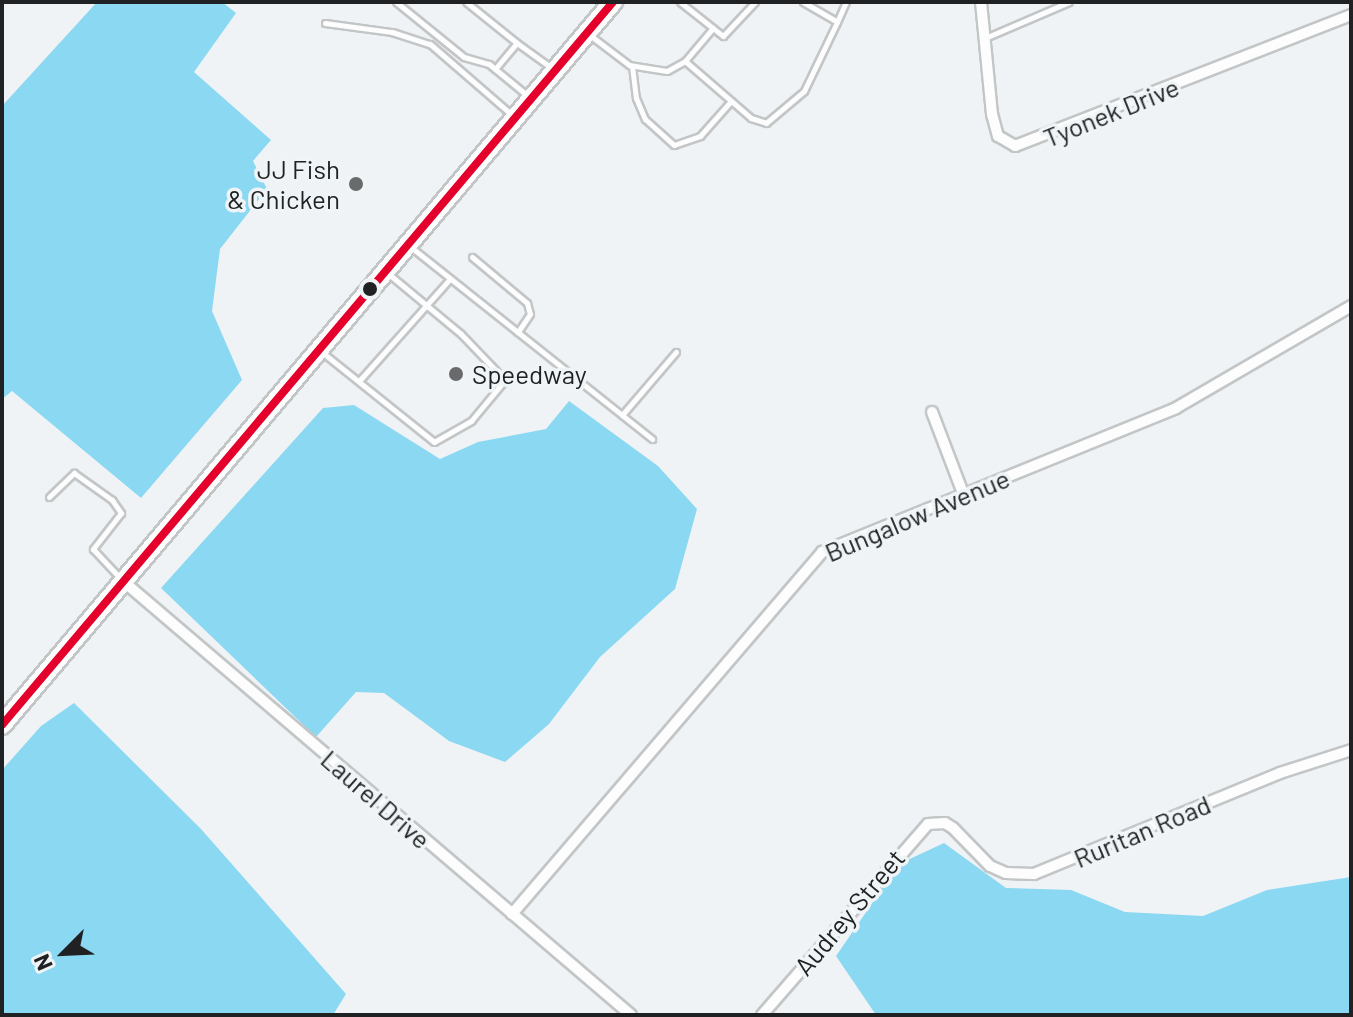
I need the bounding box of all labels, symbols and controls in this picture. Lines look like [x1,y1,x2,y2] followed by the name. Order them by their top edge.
[1039,71,1183,153] street label: Tyonek Drive
[227,153,340,214] place label: JJ Fish & Chicken
[347,175,365,193] marker: JJ Fish & Chicken
[362,281,378,297] unlabelled marker
[472,358,587,390] place label: Speedway
[447,365,465,383] marker: Speedway
[820,462,1014,568] street label: Bungalow Avenue
[315,743,437,855] street label: Laurel Drive
[1069,788,1215,874] street label: Ruritan Road
[787,843,911,981] street label: Audrey Street
[24,913,104,993] north arrow
[27,951,57,975] text: N

